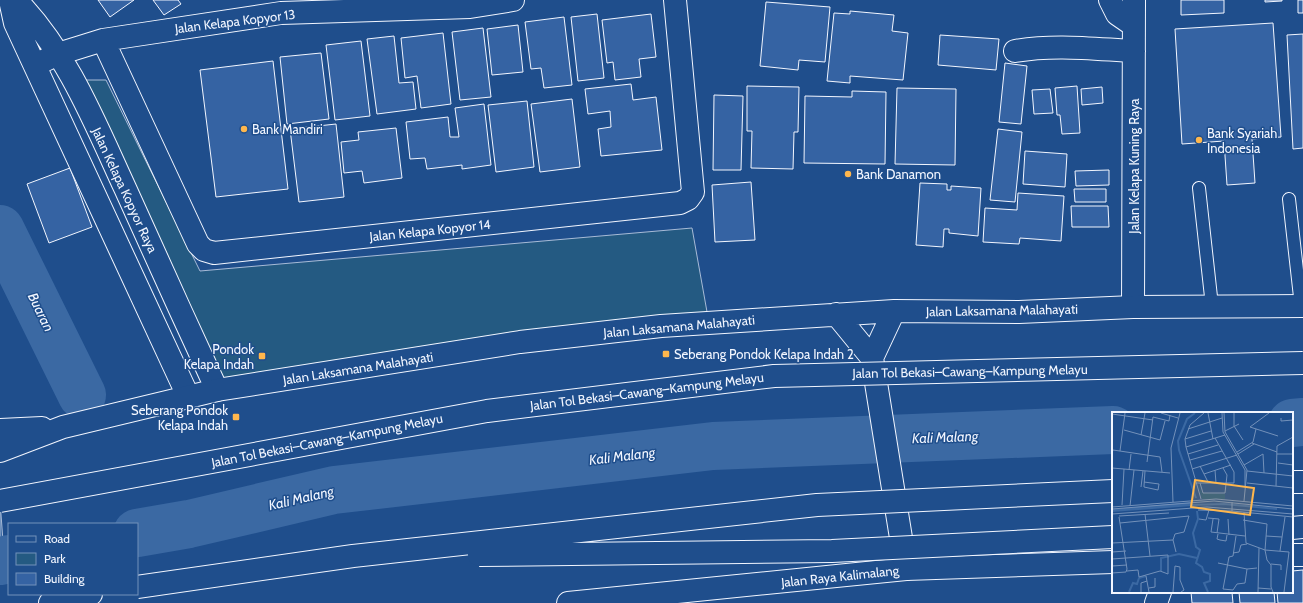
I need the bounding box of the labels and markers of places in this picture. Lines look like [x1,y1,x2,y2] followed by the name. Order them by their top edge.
[252,121,323,137] place label: Bank Mandiri
[239,124,249,134] marker: Bank Mandiri
[1207,125,1277,156] place label: Bank Syariah Indonesia
[1194,135,1204,145] marker: Bank Syariah Indonesia
[856,166,941,182] place label: Bank Danamon
[843,169,853,179] marker: Bank Danamon
[184,341,254,372] place label: Pondok Kelapa Indah
[674,346,854,362] place label: Seberang Pondok Kelapa Indah 2
[661,349,671,359] marker: Seberang Pondok Kelapa Indah 2
[257,351,267,361] marker: Pondok Kelapa Indah
[131,402,228,433] place label: Seberang Pondok Kelapa Indah
[231,412,241,422] marker: Seberang Pondok Kelapa Indah

